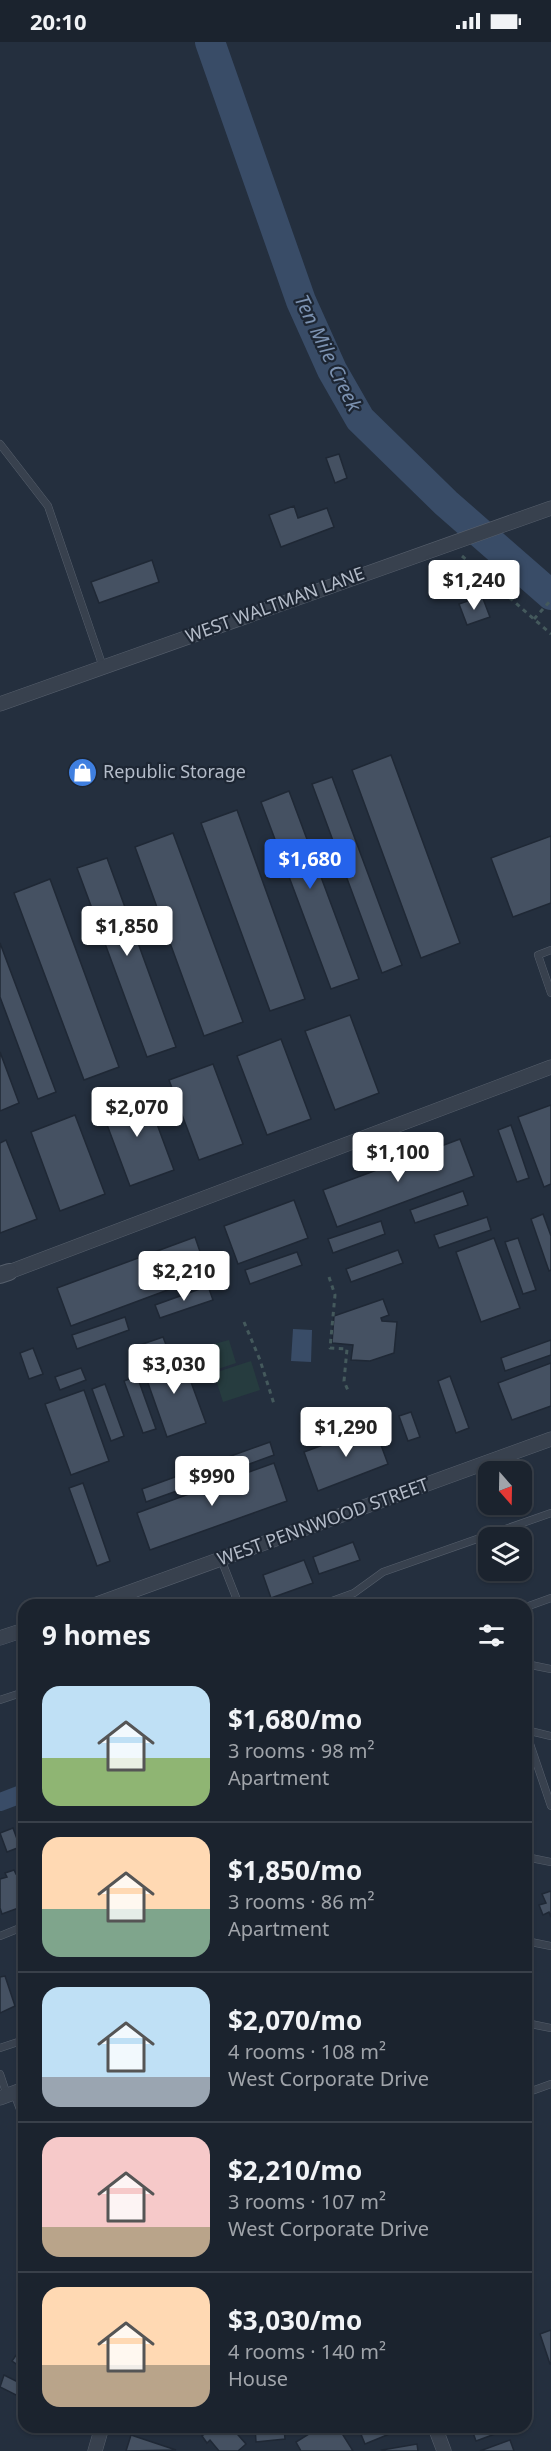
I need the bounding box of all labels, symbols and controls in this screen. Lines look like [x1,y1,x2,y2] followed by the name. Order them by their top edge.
[30,6,87,36] text: 20:10
[289,290,369,417] water label: Ten Mile Creek
[425,560,523,611] pin: $1,240
[182,561,367,648] street label: WEST WALTMAN LANE
[443,566,505,593] text: $1,240
[66,756,98,788] shop icon: Republic Storage
[103,759,246,783] place label: Republic Storage
[261,839,359,890] pin: $1,680
[279,845,341,872] text: $1,680
[78,906,176,957] pin: $1,850
[96,912,158,939] text: $1,850
[88,1087,186,1138] pin: $2,070
[106,1093,168,1120] text: $2,070
[349,1132,447,1183] pin: $1,100
[367,1138,429,1165] text: $1,100
[135,1251,233,1302] pin: $2,210
[153,1257,215,1284] text: $2,210
[125,1344,223,1395] pin: $3,030
[143,1350,205,1377] text: $3,030
[297,1407,395,1458] pin: $1,290
[315,1413,377,1440] text: $1,290
[176,1456,248,1507] pin: $990
[478,1461,532,1515] north arrow
[478,1461,532,1581] map controls
[189,1462,235,1489] text: $990
[214,1472,432,1571] street label: WEST PENNWOOD STREET
[478,1527,532,1581] button: layers
[42,1617,151,1653] text: 9 homes
[475,1619,508,1652] icon: filters
[228,1701,362,1737] text: $1,680/mo
[90,1710,162,1782] icon: home
[228,1737,375,1764] text: 3 rooms · 98 m²
[228,1764,329,1791] text: Apartment
[228,1852,362,1888] text: $1,850/mo
[90,1861,162,1933] icon: home
[228,1888,375,1915] text: 3 rooms · 86 m²
[228,1915,329,1942] text: Apartment
[228,2002,362,2038] text: $2,070/mo
[90,2011,162,2083] icon: home
[228,2038,386,2065] text: 4 rooms · 108 m²
[228,2065,429,2092] text: West Corporate Drive
[228,2152,362,2188] text: $2,210/mo
[90,2161,162,2233] icon: home
[228,2188,386,2215] text: 3 rooms · 107 m²
[228,2215,429,2242] text: West Corporate Drive
[228,2302,362,2338] text: $3,030/mo
[90,2311,162,2383] icon: home
[228,2338,386,2365] text: 4 rooms · 140 m²
[228,2365,288,2392] text: House

